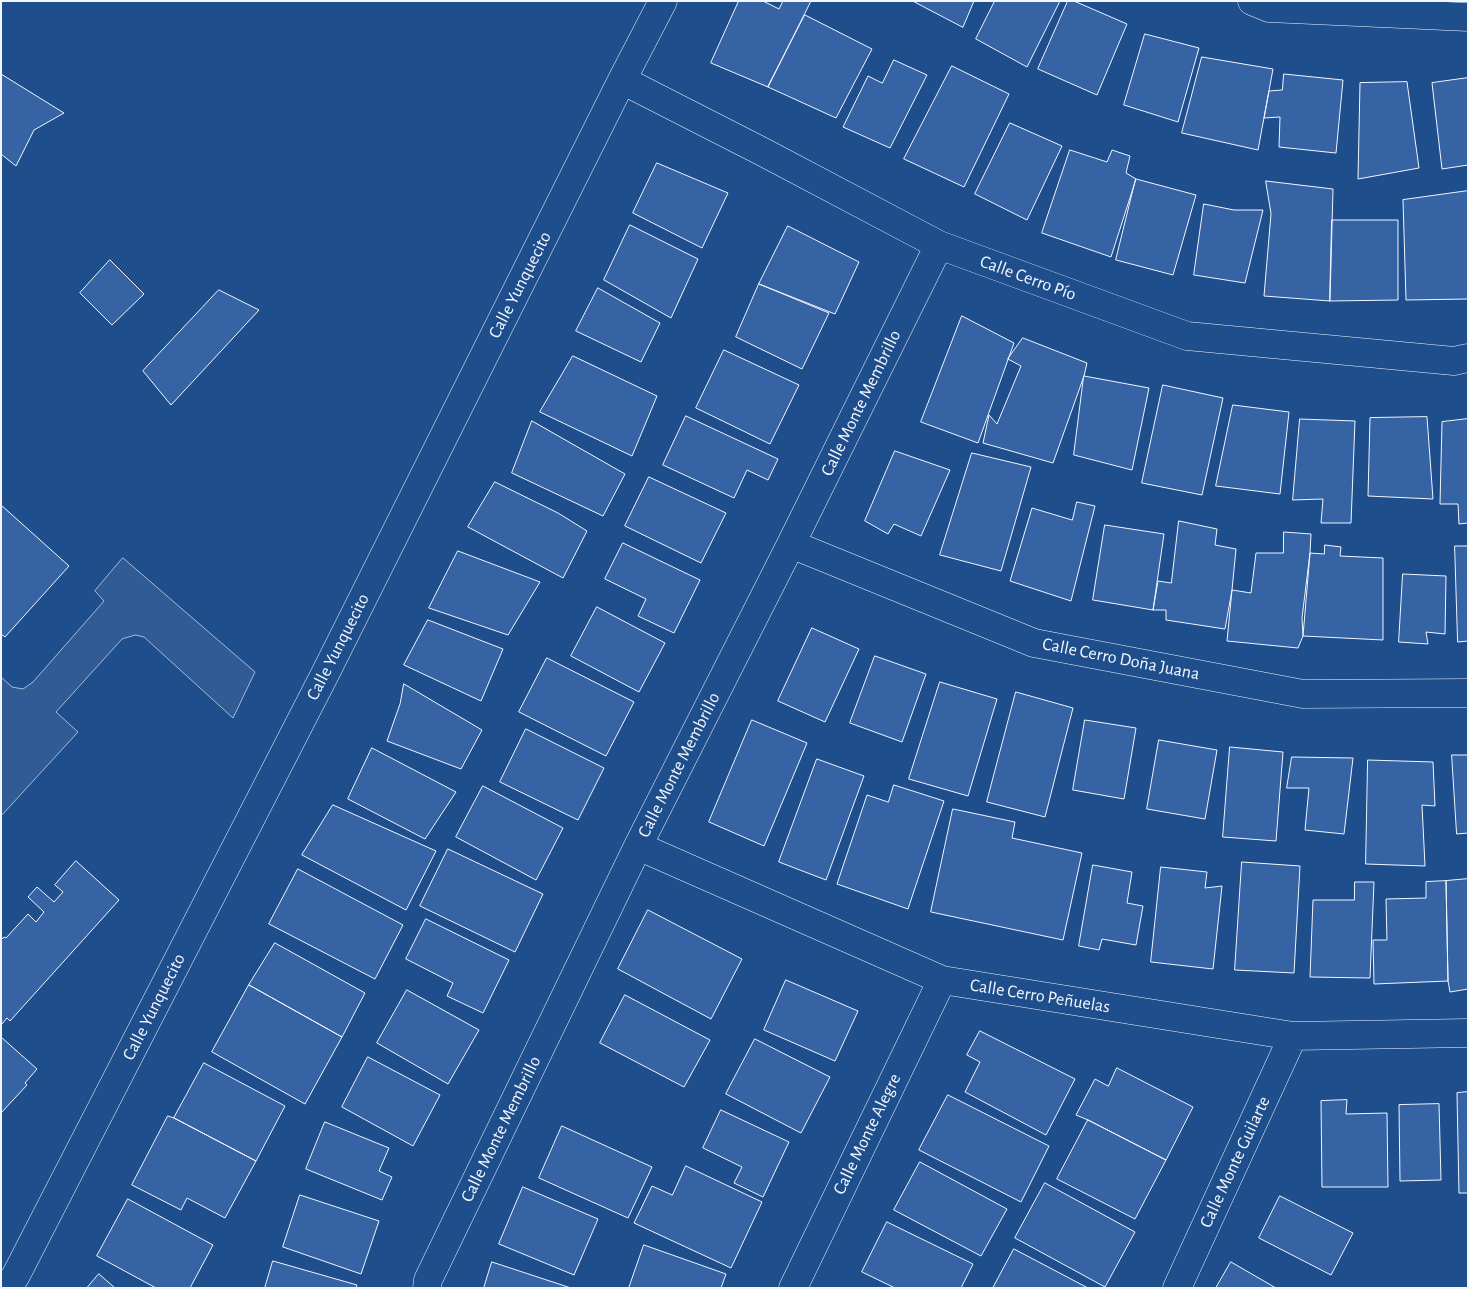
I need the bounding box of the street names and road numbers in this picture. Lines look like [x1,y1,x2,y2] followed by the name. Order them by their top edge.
[484,228,556,342] street label: Calle Yunquecito
[977,251,1079,305] street label: Calle Cerro Pío
[816,326,906,480] street label: Calle Monte Membrillo
[302,590,374,704] street label: Calle Yunquecito
[1041,633,1201,685] street label: Calle Cerro Doña Juana
[633,689,725,841] street label: Calle Monte Membrillo
[118,950,190,1064] street label: Calle Yunquecito
[968,974,1112,1018] street label: Calle Cerro Peñuelas
[456,1052,546,1206] street label: Calle Monte Membrillo
[828,1070,906,1198] street label: Calle Monte Alegre
[1195,1093,1275,1231] street label: Calle Monte Guilarte

